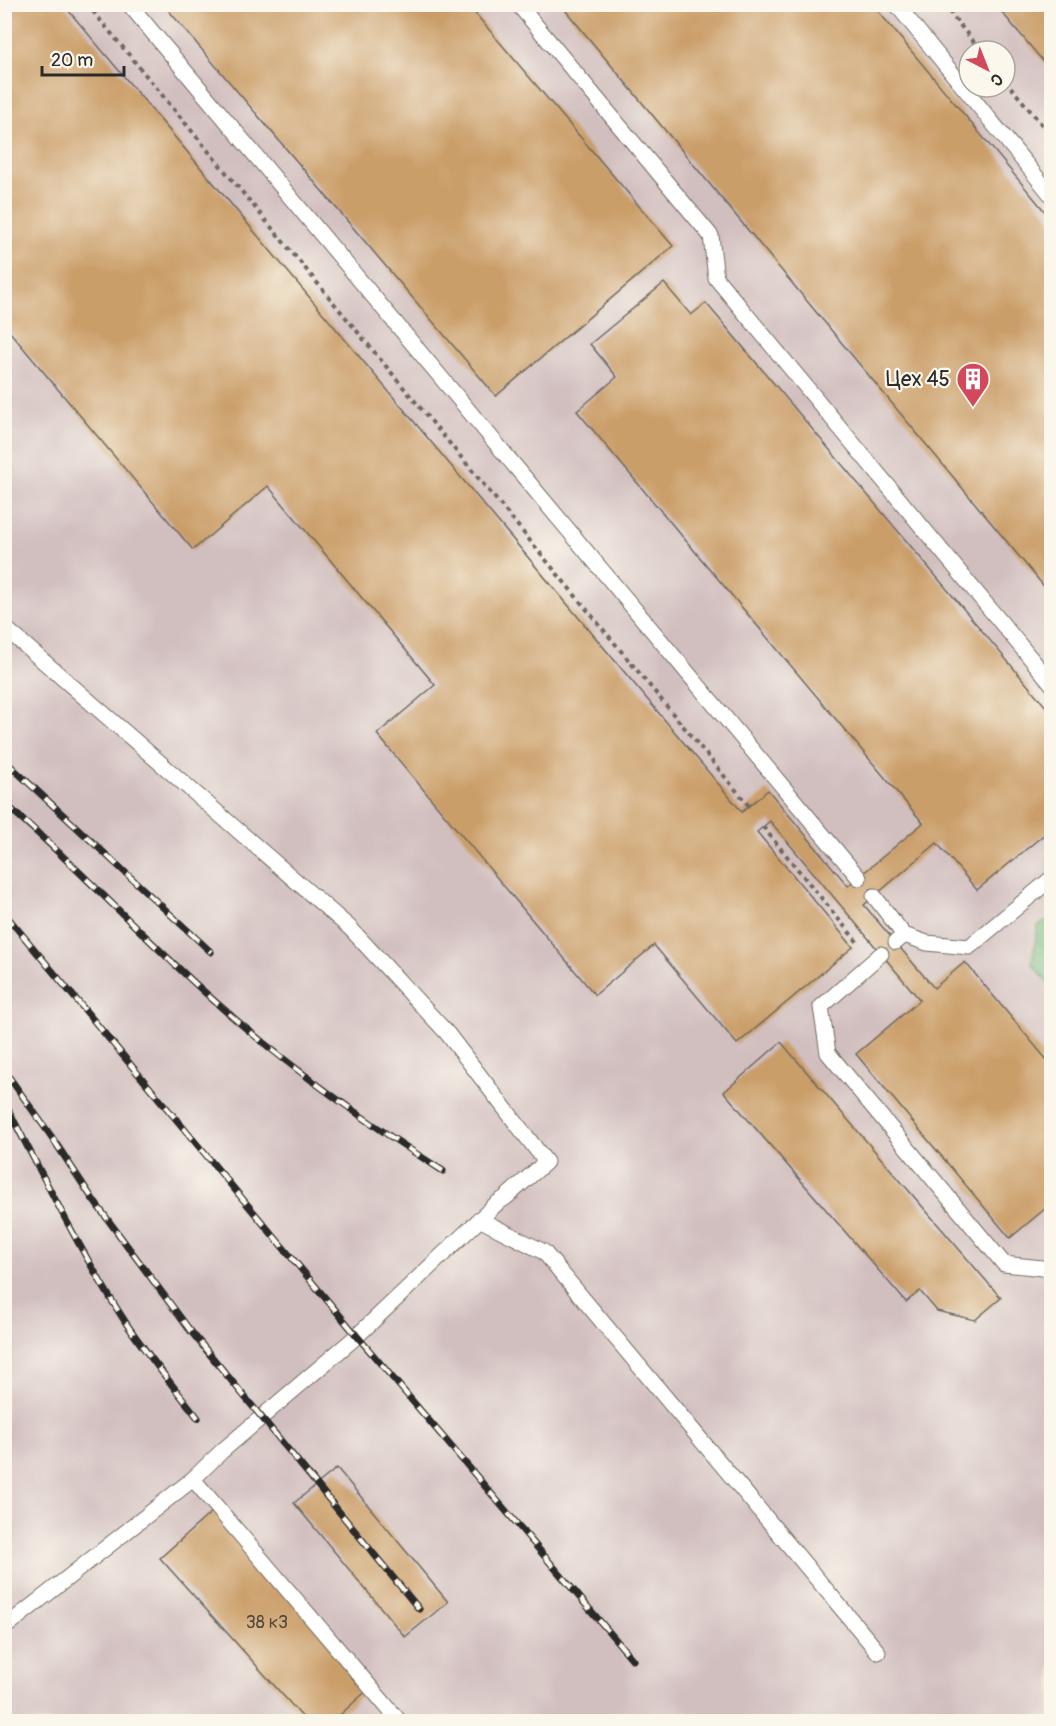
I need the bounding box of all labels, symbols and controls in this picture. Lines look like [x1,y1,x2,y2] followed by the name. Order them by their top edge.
[42,39,124,77] scale bar
[957,39,1017,99] north arrow
[51,49,93,72] text: 20 m
[986,69,1007,90] text: С
[955,361,991,408] building icon: Цех 45
[886,366,950,393] place label: Цех 45
[246,1611,288,1634] house number: 38 к3

